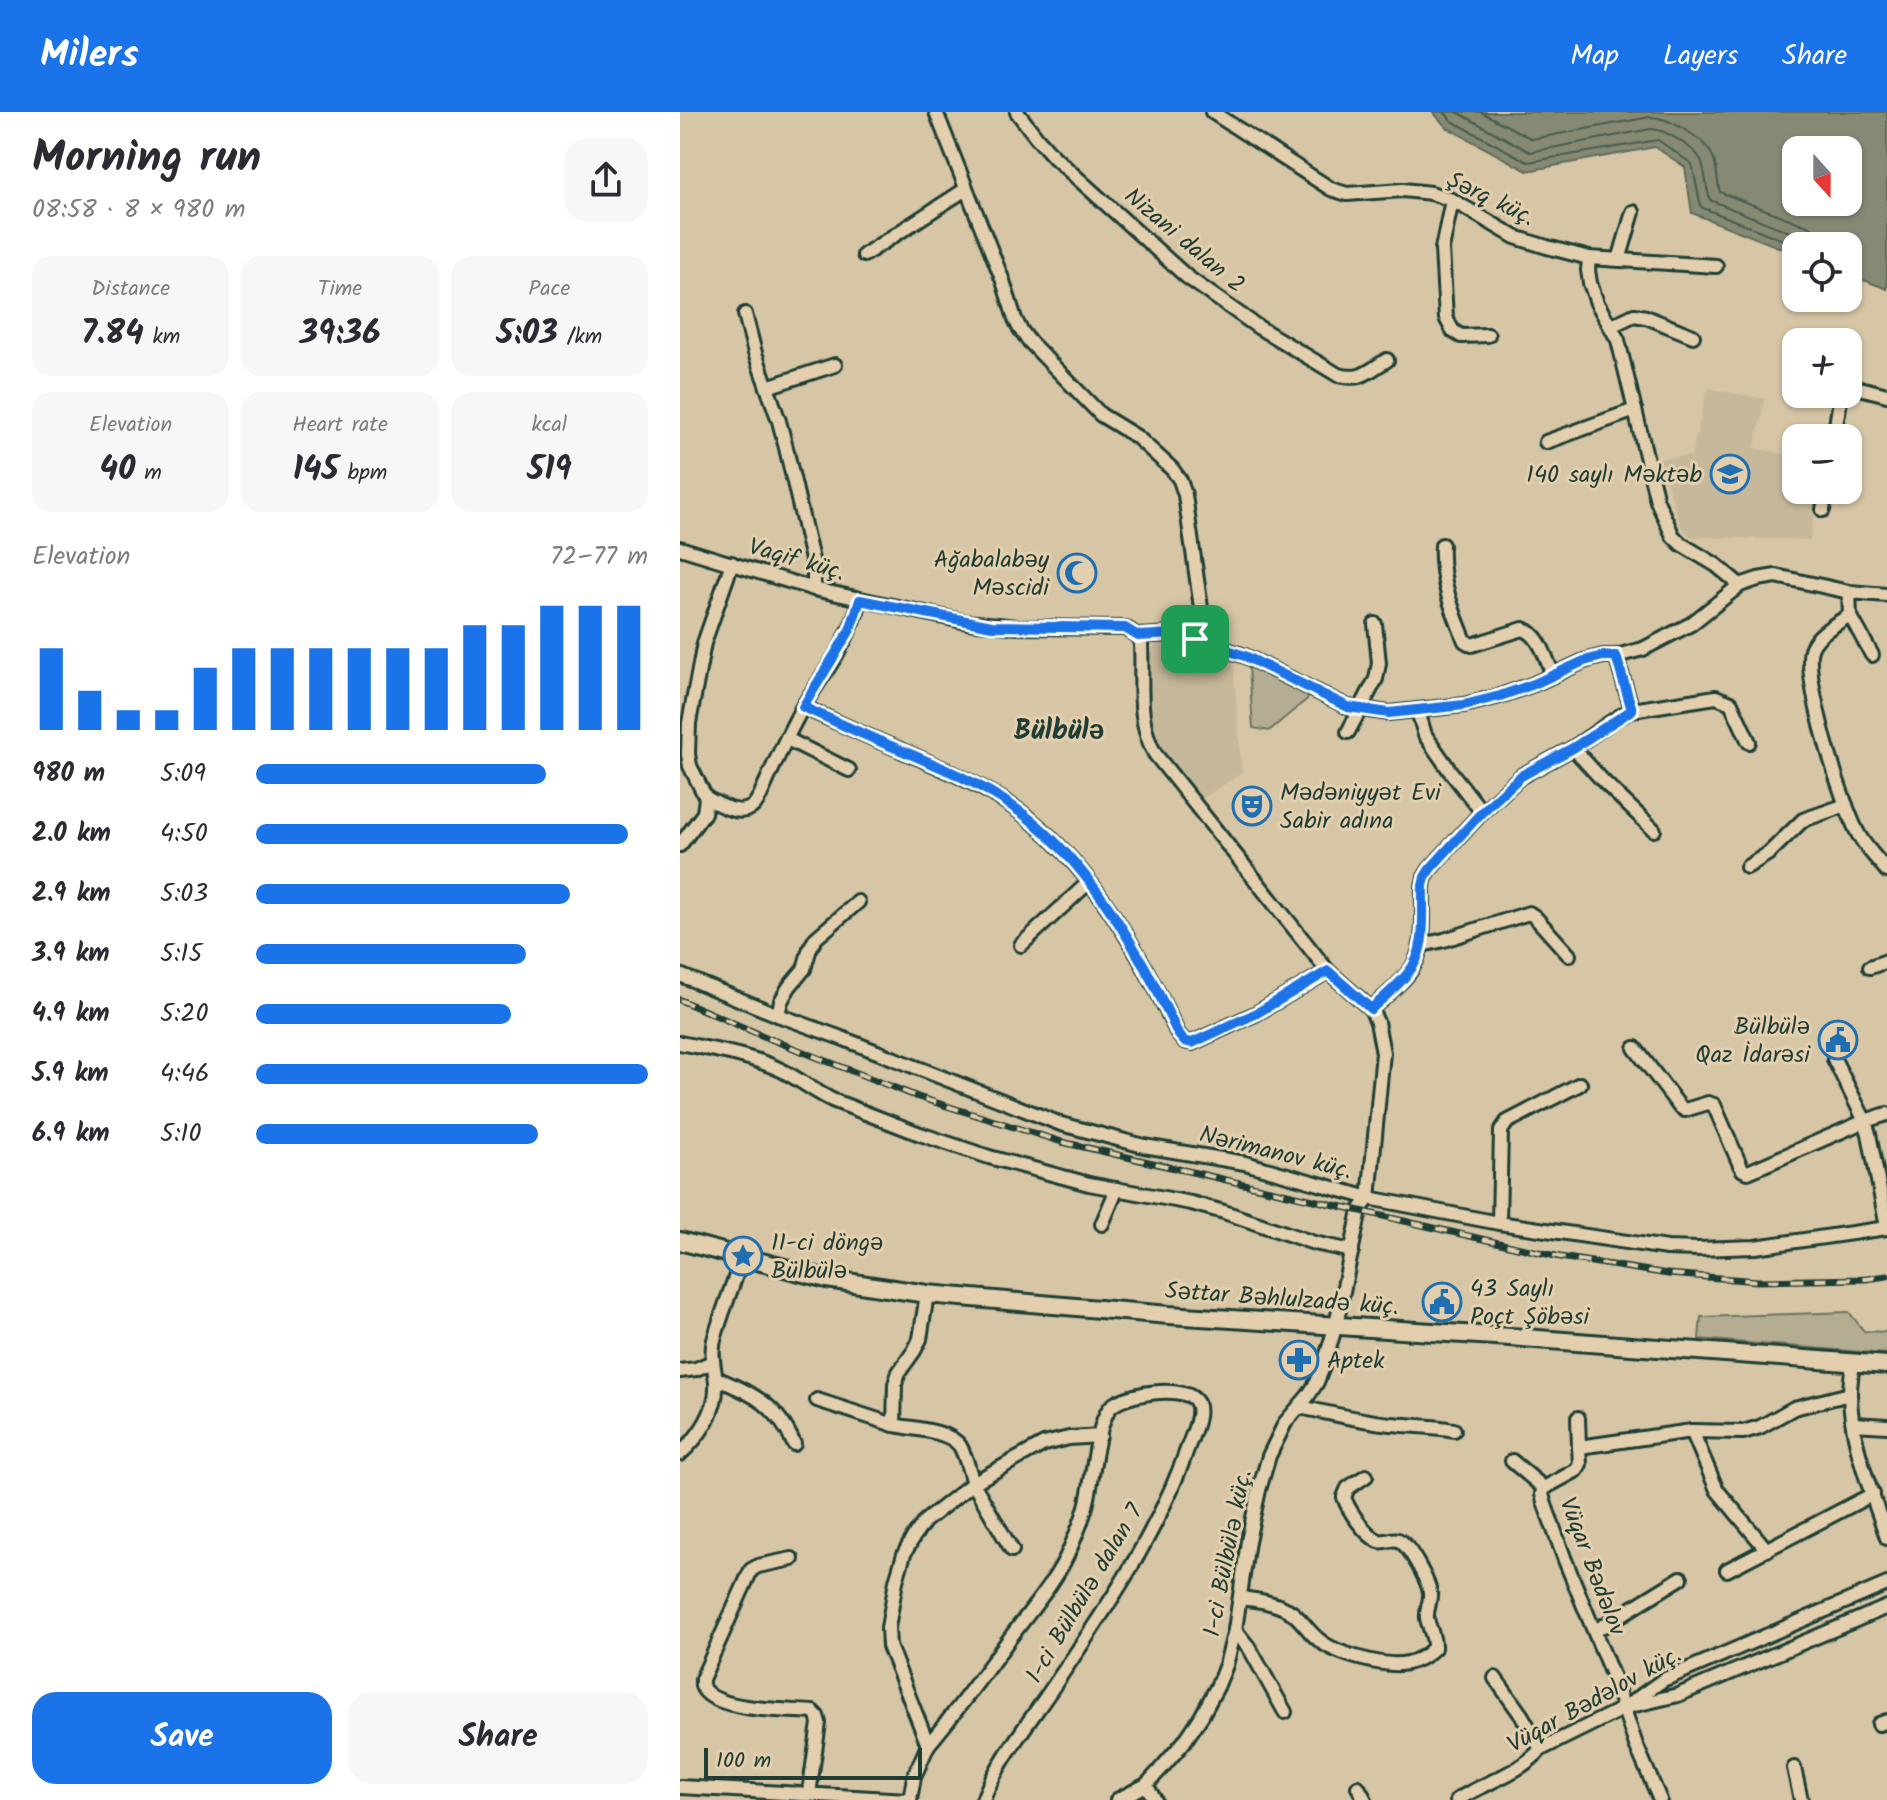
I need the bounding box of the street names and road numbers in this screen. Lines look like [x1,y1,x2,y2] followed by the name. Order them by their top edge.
[1439,161,1541,238] street label: Şərq küç.
[1115,178,1254,304] street label: Nizani dalan 2
[744,528,850,593] street label: Vaqif küç.
[1195,1116,1356,1191] street label: Nərimanov küç.
[1164,1272,1400,1327] street label: Səttar Bəhlulzadə küç.
[1193,1466,1264,1640] street label: 1-ci Bülbülə küç.
[1547,1492,1636,1642] street label: Vüqar Bədəlov
[1016,1495,1155,1691] street label: 1-ci Bülbülə dalan 7
[1500,1636,1689,1764] street label: Vüqar Bədəlov küç.

